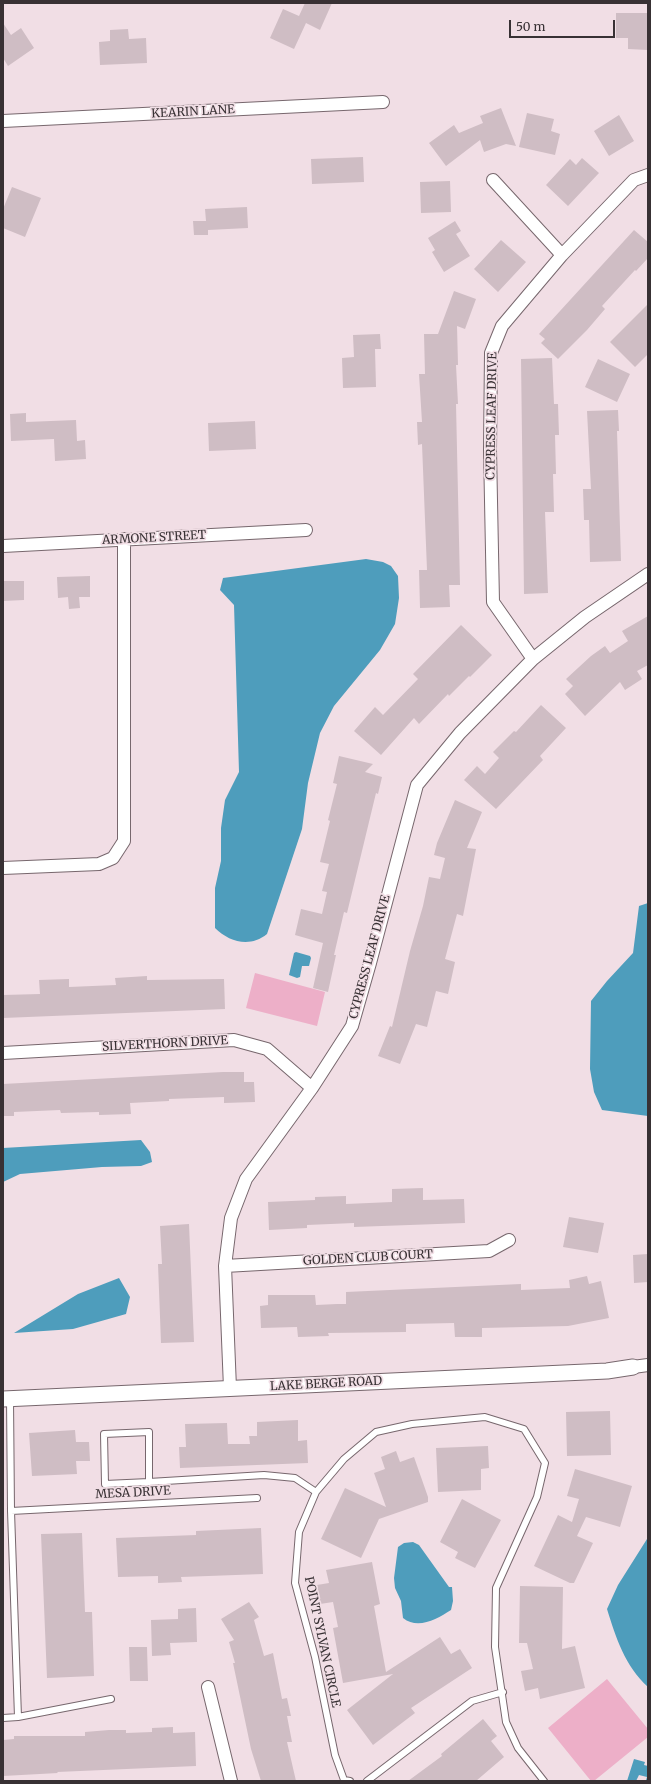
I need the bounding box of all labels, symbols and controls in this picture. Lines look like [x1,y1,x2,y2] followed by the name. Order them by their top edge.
[511,12,617,38] scale bar
[516,19,545,34] text: 50 m
[151,103,235,121] street label: KEARIN LANE
[484,352,500,480] street label: CYPRESS LEAF DRIVE
[102,528,206,548] street label: ARMONE STREET
[347,893,393,1021] street label: CYPRESS LEAF DRIVE
[102,1034,228,1054] street label: SILVERTHORN DRIVE
[303,1247,433,1269] street label: GOLDEN CLUB COURT
[270,1374,382,1394] street label: LAKE BERGE ROAD
[95,1484,171,1502] street label: MESA DRIVE
[301,1575,343,1709] street label: POINT SYLVAN CIRCLE

